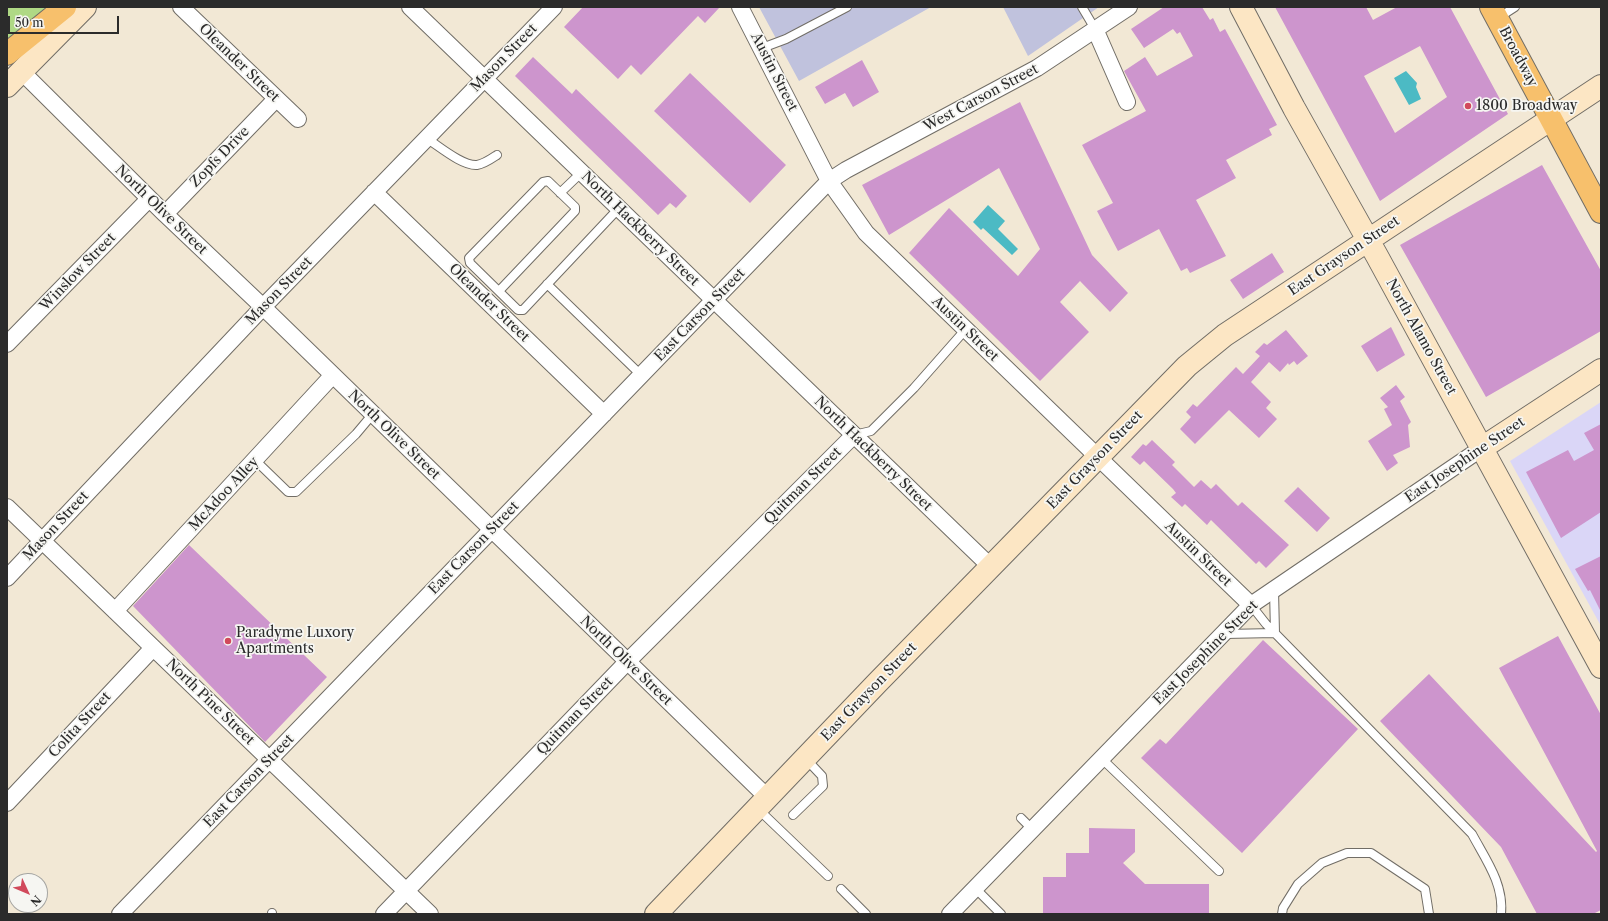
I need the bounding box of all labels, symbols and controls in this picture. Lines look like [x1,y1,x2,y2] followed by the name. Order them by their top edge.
[10,8,121,34] scale bar
[15,15,44,30] text: 50 m
[195,20,283,106] street label: Oleander Street
[467,20,541,96] street label: Mason Street
[1495,24,1541,90] street label: Broadway
[747,30,801,114] street label: Austin Street
[921,61,1041,135] street label: West Carson Street
[1476,98,1577,114] place label: 1800 Broadway
[1463,101,1473,111] marker: 1800 Broadway
[187,123,253,191] street label: Zopfs Drive
[112,162,210,258] street label: North Olive Street
[578,168,702,290] street label: North Hackberry Street
[1285,213,1403,299] street label: East Grayson Street
[37,230,119,314] street label: Winslow Street
[242,253,316,329] street label: Mason Street
[445,260,533,346] street label: Oleander Street
[651,265,749,365] street label: East Carson Street
[1382,276,1460,398] street label: North Alamo Street
[928,293,1002,365] street label: Austin Street
[345,387,443,483] street label: North Olive Street
[811,393,935,515] street label: North Hackberry Street
[1044,407,1146,513] street label: East Grayson Street
[1402,414,1528,506] street label: East Josephine Street
[761,444,845,528] street label: Quitman Street
[186,454,262,534] street label: McAdoo Alley
[20,488,92,564] street label: Mason Street
[425,498,523,598] street label: East Carson Street
[1161,518,1235,590] street label: Austin Street
[1150,597,1262,709] street label: East Josephine Street
[577,613,675,709] street label: North Olive Street
[236,625,354,658] place label: Paradyme Luxory Apartments
[223,636,233,646] marker: Paradyme Luxory Apartments
[818,639,920,745] street label: East Grayson Street
[162,655,258,749] street label: North Pine Street
[534,673,616,759] street label: Quitman Street
[45,689,115,761] street label: Colita Street
[200,731,298,831] street label: East Carson Street
[8,873,48,913] north arrow
[28,892,44,909] text: N

